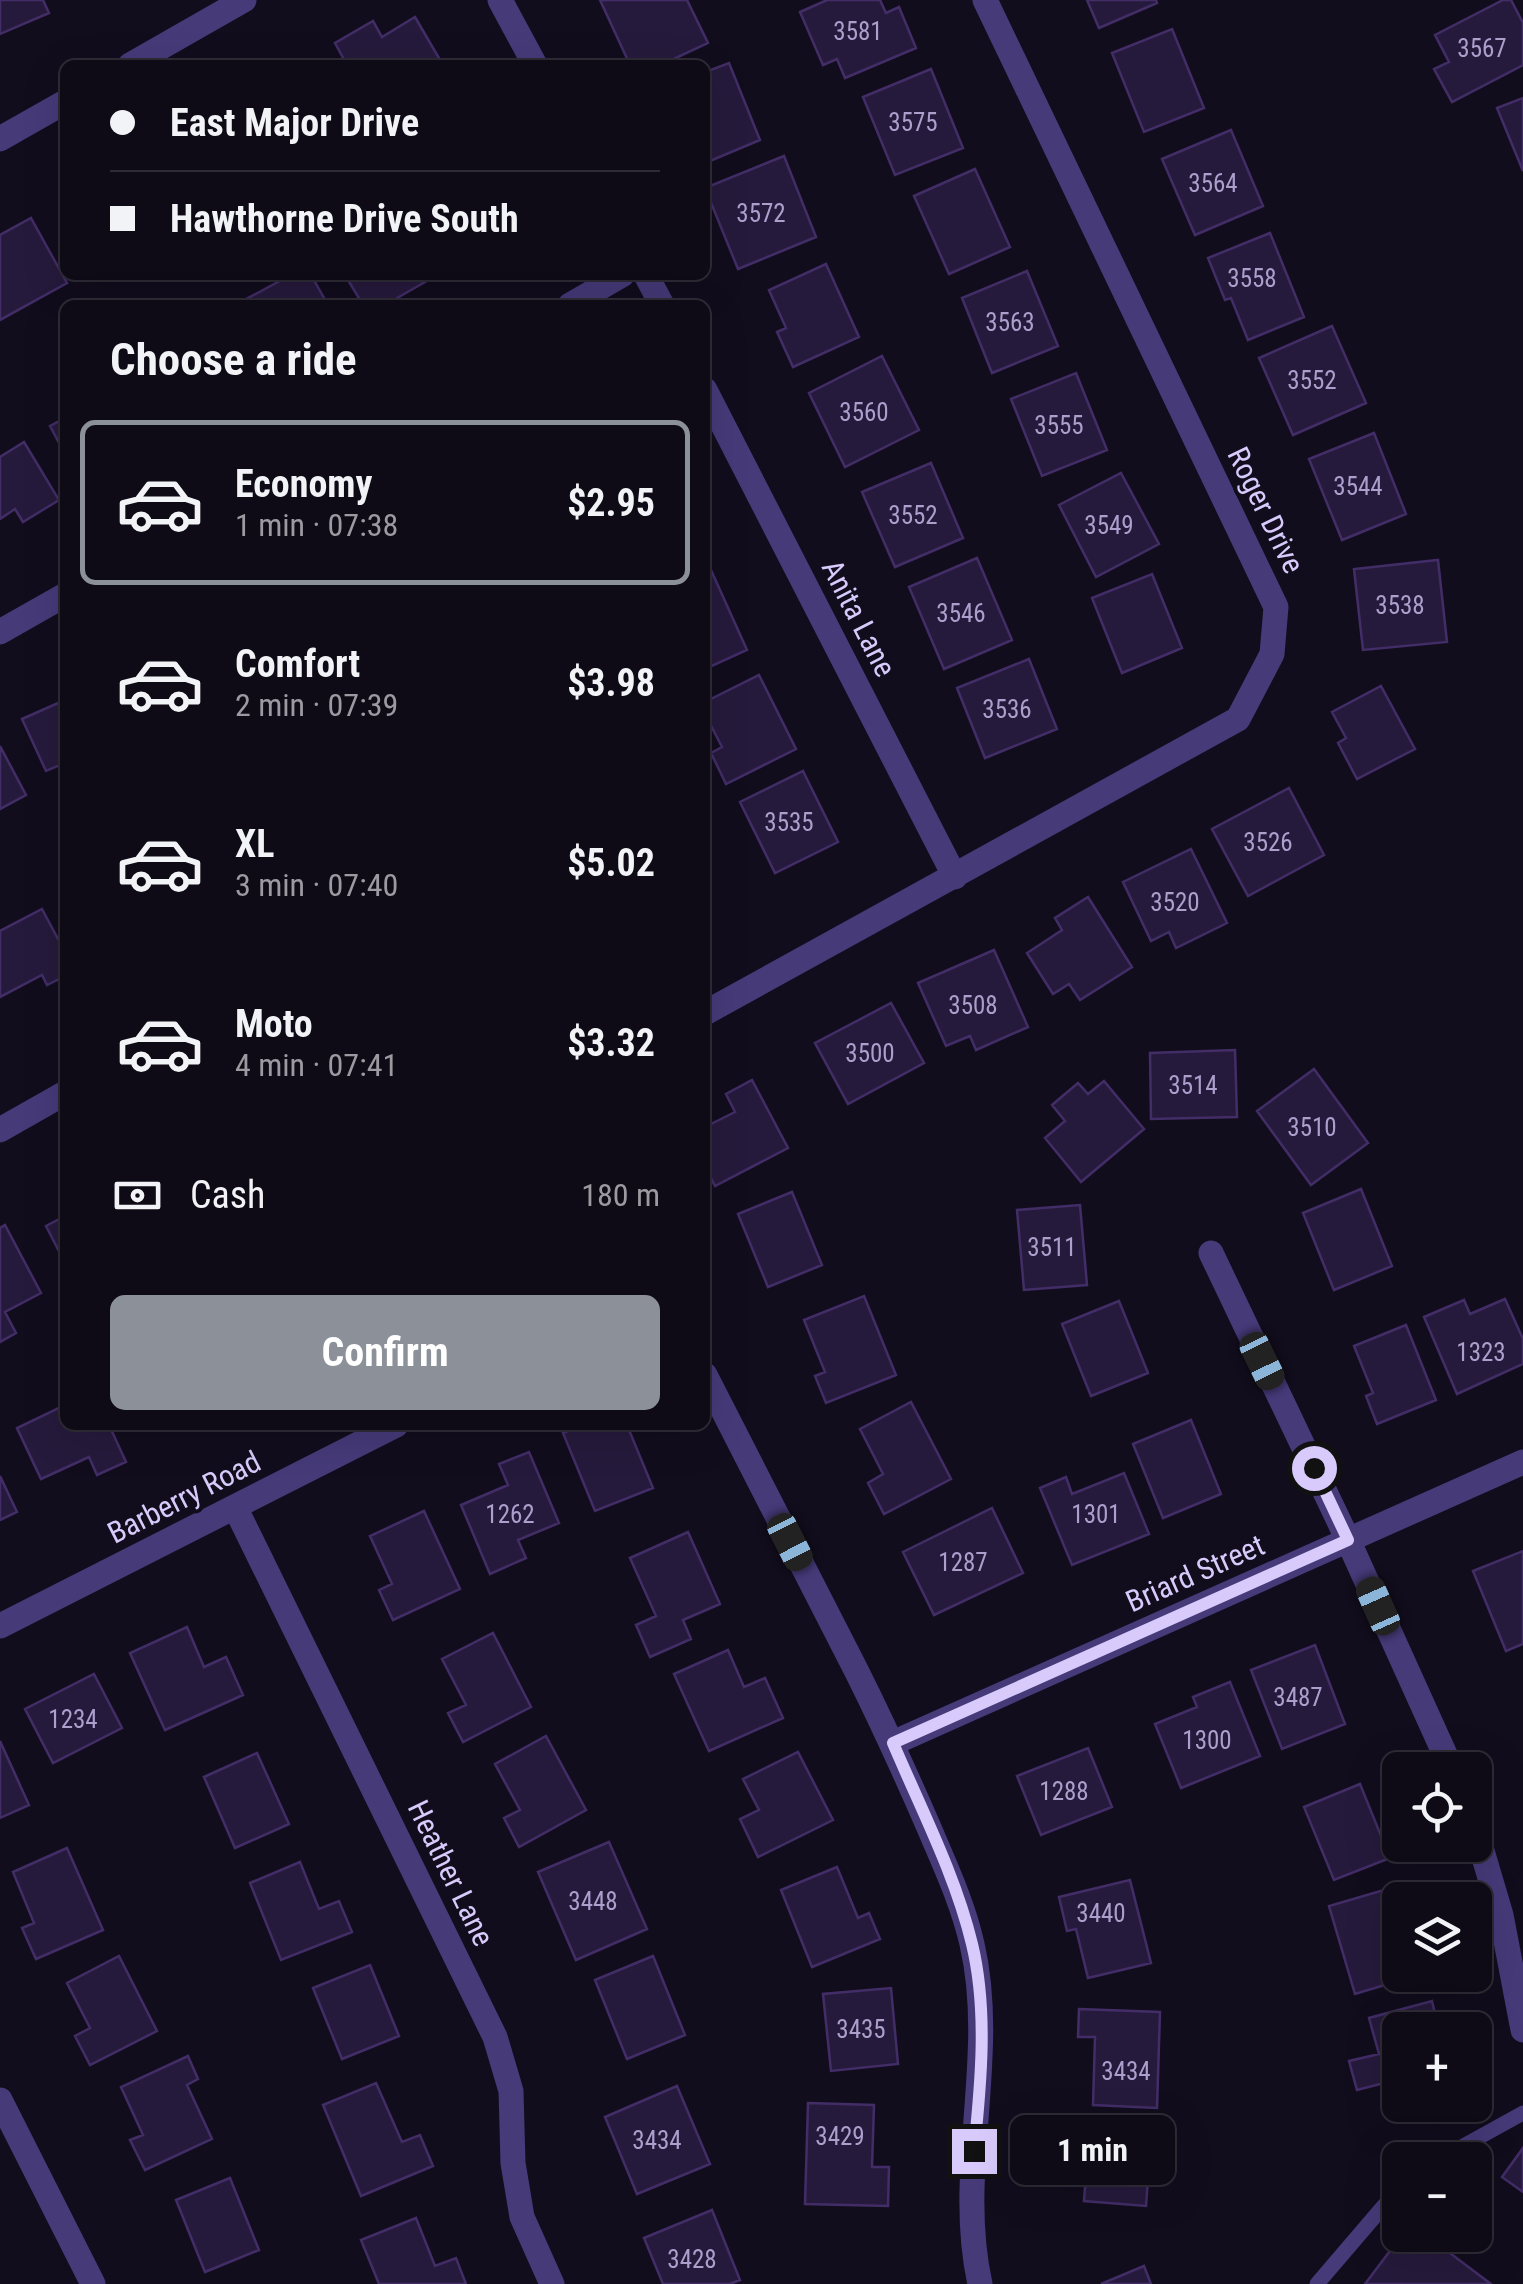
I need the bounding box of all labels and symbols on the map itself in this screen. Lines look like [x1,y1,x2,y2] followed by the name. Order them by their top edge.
[833,17,883,46] house number: 3581
[1457,34,1507,63] house number: 3567
[888,108,938,137] house number: 3575
[1188,169,1238,198] house number: 3564
[736,199,786,228] house number: 3572
[1227,264,1277,293] house number: 3558
[985,308,1035,337] house number: 3563
[1287,366,1337,395] house number: 3552
[839,398,889,427] house number: 3560
[1034,411,1084,440] house number: 3555
[1221,441,1311,579] street label: Roger Drive
[1333,472,1383,501] house number: 3544
[888,501,938,530] house number: 3552
[1084,511,1134,540] house number: 3549
[815,554,903,682] street label: Anita Lane
[1375,591,1425,620] house number: 3538
[936,599,986,628] house number: 3546
[982,695,1032,724] house number: 3536
[764,808,814,837] house number: 3535
[1243,828,1293,857] house number: 3526
[1150,888,1200,917] house number: 3520
[948,991,998,1020] house number: 3508
[845,1039,895,1068] house number: 3500
[1168,1071,1218,1100] house number: 3514
[1287,1113,1337,1142] house number: 3510
[1027,1233,1077,1262] house number: 3511
[1235,1327,1289,1395] car
[1456,1338,1506,1367] house number: 1323
[102,1444,266,1550] street label: Barberry Road
[1292,1446,1337,1491] route start
[485,1500,535,1529] house number: 1262
[1071,1500,1121,1529] house number: 1301
[763,1508,817,1576] car
[1120,1527,1270,1619] street label: Briard Street
[938,1548,988,1577] house number: 1287
[1352,1572,1404,1640] car
[1273,1683,1323,1712] house number: 3487
[48,1705,98,1734] house number: 1234
[1182,1726,1232,1755] house number: 1300
[1039,1777,1089,1806] house number: 1288
[401,1794,501,1952] street label: Heather Lane
[568,1887,618,1916] house number: 3448
[1076,1899,1126,1928] house number: 3440
[836,2015,886,2044] house number: 3435
[1101,2057,1151,2086] house number: 3434
[1009,2116,1174,2186] callout: 1 min
[815,2122,865,2151] house number: 3429
[632,2126,682,2155] house number: 3434
[952,2129,997,2174] route end
[667,2245,717,2274] house number: 3428

